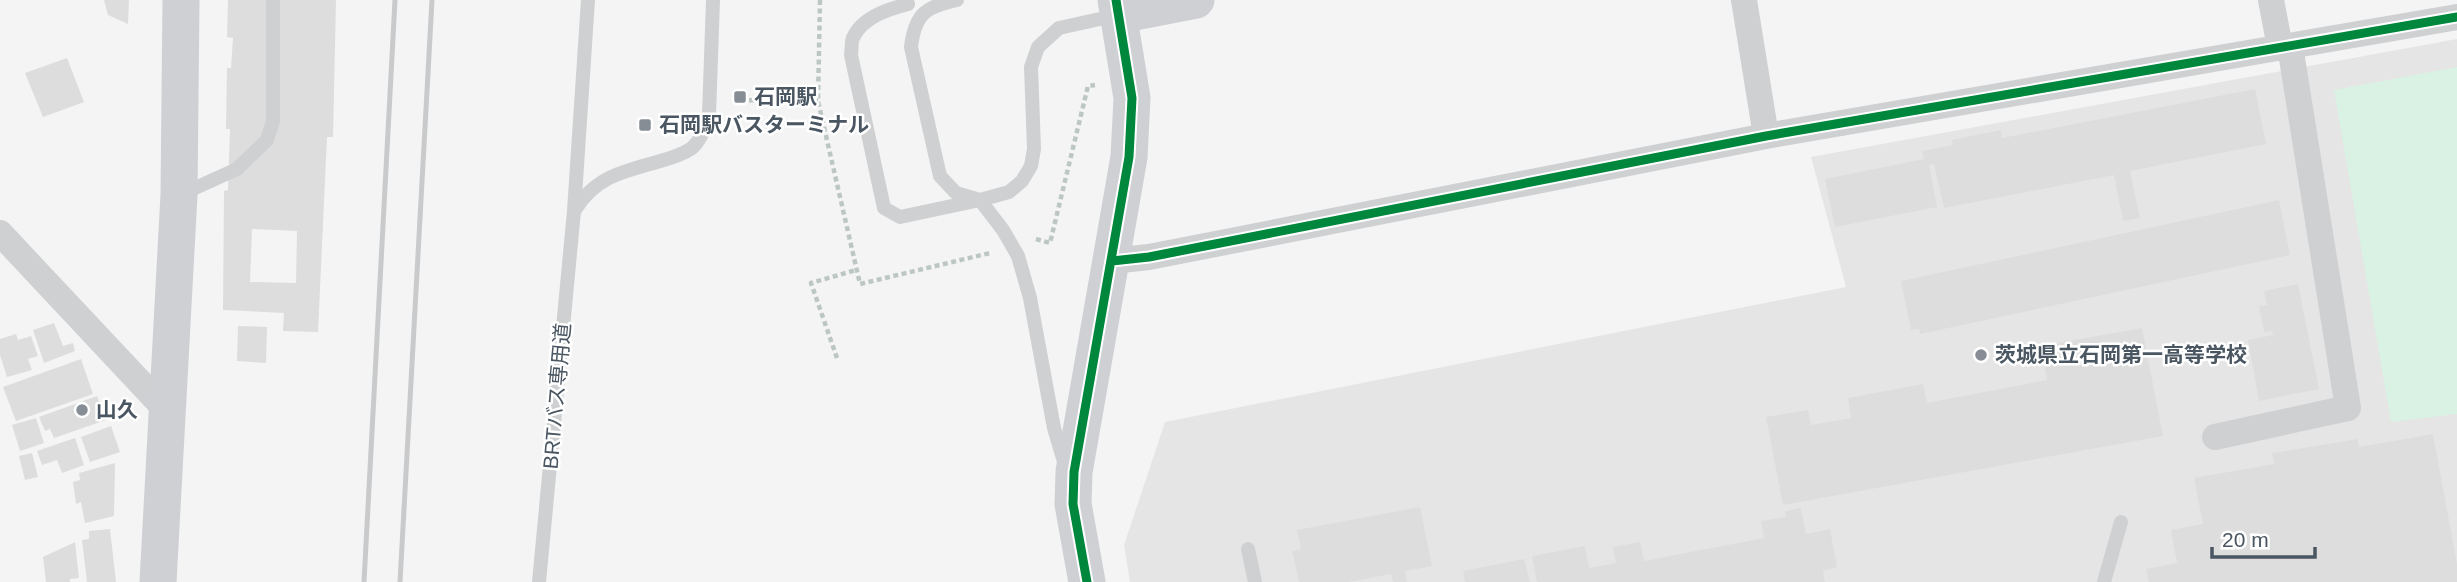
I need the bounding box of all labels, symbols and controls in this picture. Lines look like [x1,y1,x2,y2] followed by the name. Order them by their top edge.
[754,85,817,108] place label: 石岡駅
[732,89,748,105] marker: 石岡駅
[659,113,869,136] place label: 石岡駅バスターミナル
[637,117,653,133] marker: 石岡駅バスターミナル
[539,322,574,470] street label: BRTバス専用道
[1995,343,2247,366] place label: 茨城県立石岡第一高等学校
[1973,347,1989,363] marker: 茨城県立石岡第一高等学校
[96,398,138,421] place label: 山久
[74,402,90,418] marker: 山久
[2212,516,2315,560] scale bar
[2222,528,2269,551] text: 20 m

